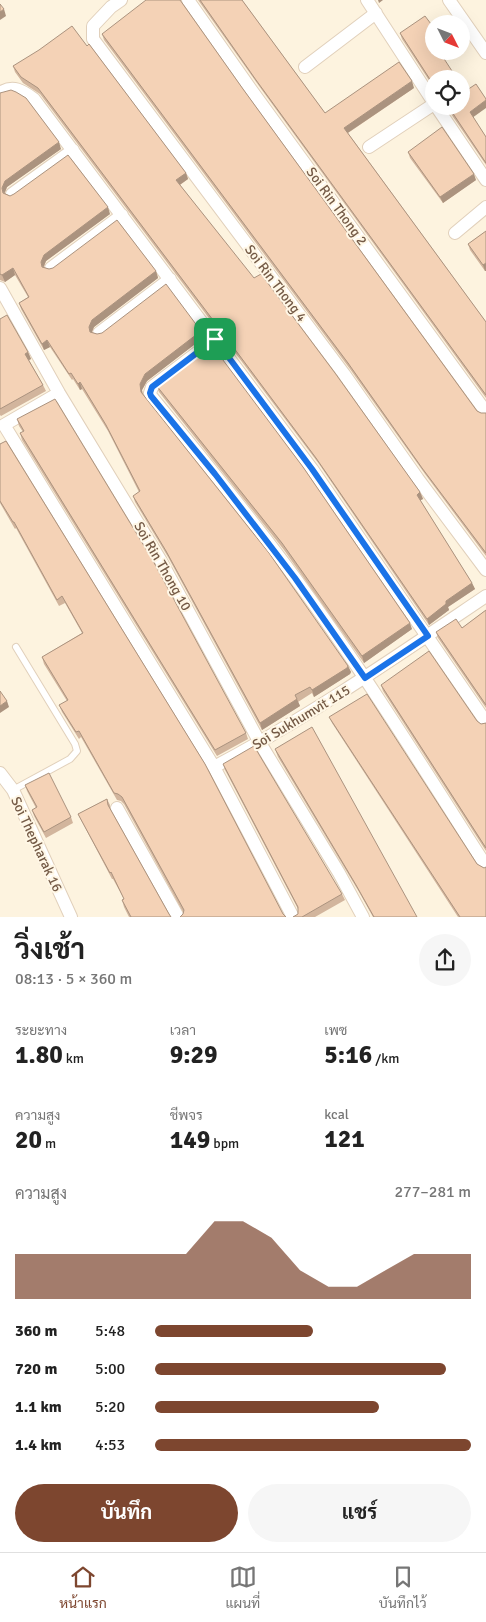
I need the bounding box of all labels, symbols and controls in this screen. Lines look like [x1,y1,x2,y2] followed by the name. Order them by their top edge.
[425,15,470,60] north arrow
[425,15,470,115] map controls
[425,70,470,115] button: locate
[303,164,371,249] street label: Soi Rin Thong 2
[241,241,310,326] street label: Soi Rin Thong 4
[194,318,236,360] pin
[201,325,229,353] icon: arrive
[130,519,195,614] street label: Soi Rin Thong 10
[249,682,353,753] street label: Soi Sukhumvit 115
[7,794,66,894] street label: Soi Thepharak 16
[15,933,85,967] text: วิ่งเช้า
[419,934,471,986] button: share
[15,969,132,989] text: 08:13 · 5 × 360 m
[15,1022,67,1039] text: ระยะทาง
[170,1022,196,1039] text: เวลา
[324,1022,347,1039] text: เพซ
[15,1039,63,1070] text: 1.80
[170,1039,218,1070] text: 9:29
[324,1039,372,1070] text: 5:16
[63,1050,84,1067] text: km
[372,1050,399,1067] text: /km
[324,1106,349,1123] text: kcal
[15,1107,60,1124] text: ความสูง
[170,1107,203,1124] text: ชีพจร
[324,1123,365,1154] text: 121
[15,1124,42,1155] text: 20
[170,1124,210,1155] text: 149
[42,1135,56,1152] text: m
[210,1135,239,1152] text: bpm
[394,1182,471,1202] text: 277–281 m
[15,1184,67,1204] text: ความสูง
[15,1321,57,1341] text: 360 m
[95,1321,125,1341] text: 5:48
[15,1359,57,1379] text: 720 m
[95,1359,125,1379] text: 5:00
[15,1397,62,1417] text: 1.1 km
[95,1397,125,1417] text: 5:20
[15,1435,62,1455] text: 1.4 km
[95,1435,125,1455] text: 4:53
[15,1484,238,1542] button: บันทึก
[248,1484,471,1542] button: แชร์
[59,1563,107,1612] tab: หน้าแรก
[225,1563,260,1612] tab: แผนที่
[379,1563,427,1612] tab: บันทึกไว้

